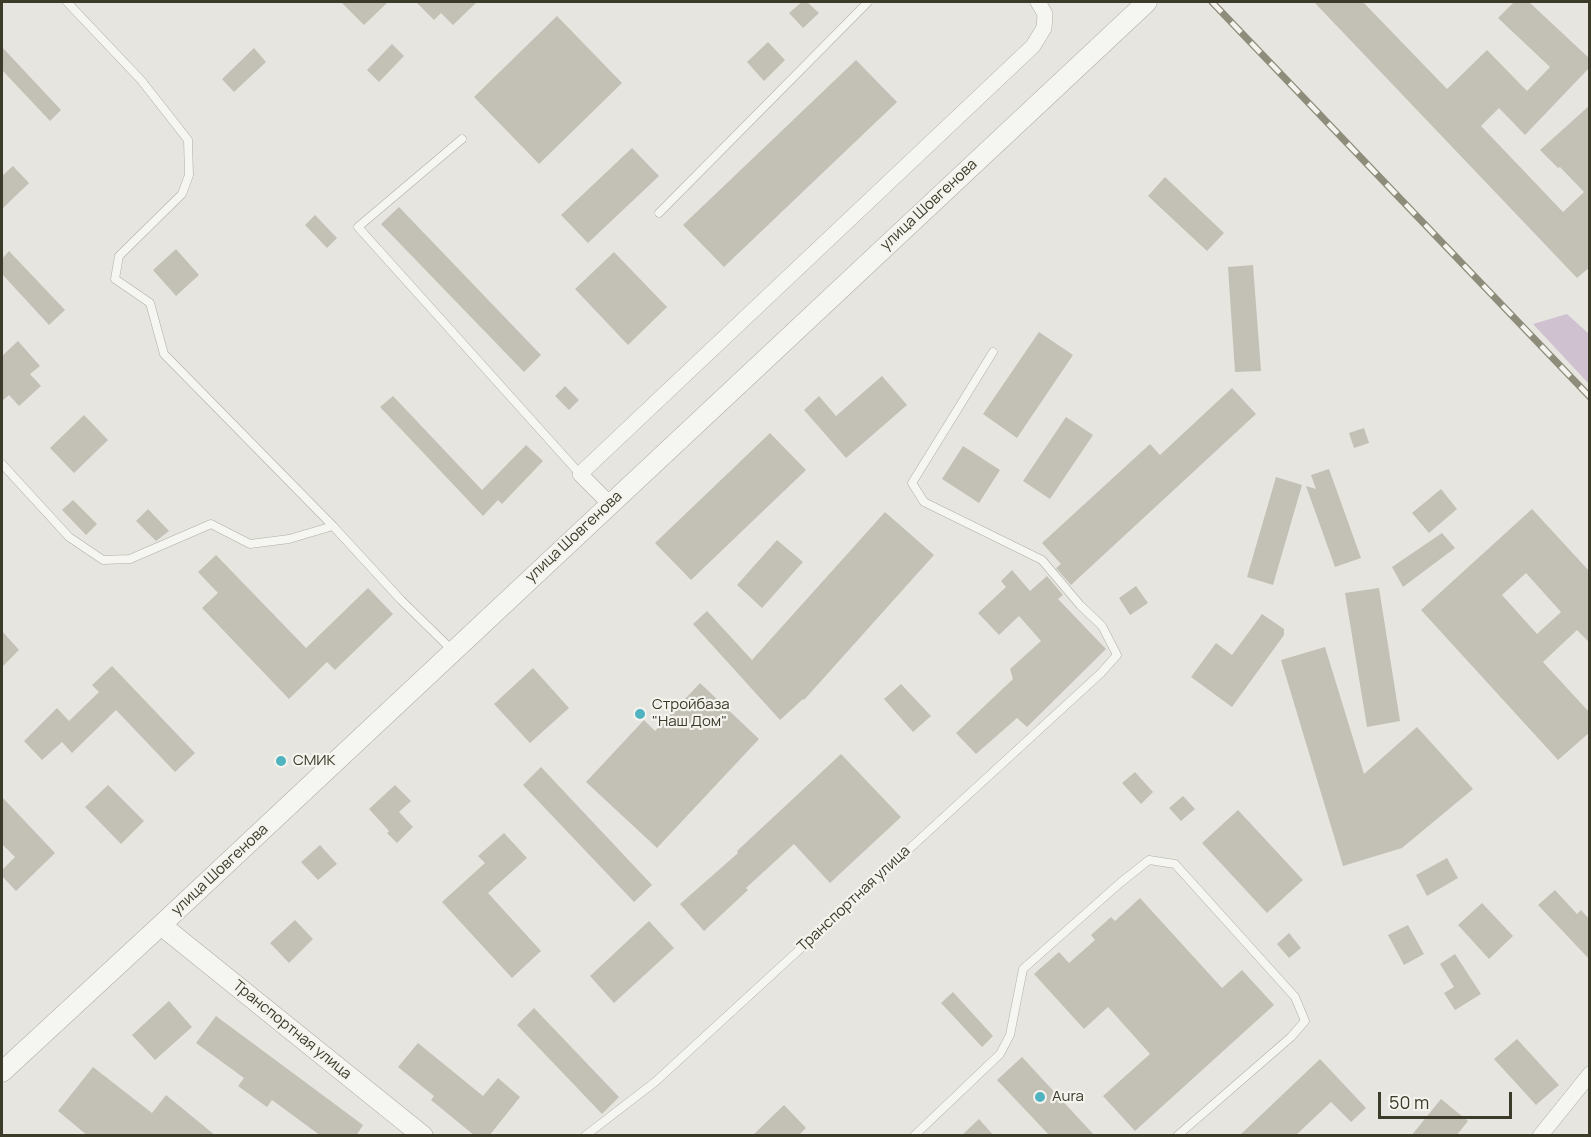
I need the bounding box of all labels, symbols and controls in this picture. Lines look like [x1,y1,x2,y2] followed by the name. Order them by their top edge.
[877,156,981,254] street label: улица Шовгенова
[522,488,626,586] street label: улица Шовгенова
[652,696,730,731] place label: Стройбаза "Наш Дом"
[633,707,647,721] marker: Стройбаза "Наш Дом"
[293,752,336,770] place label: СМИК
[274,754,288,768] marker: СМИК
[168,821,272,919] street label: улица Шовгенова
[794,842,914,956] street label: Транспортная улица
[229,977,355,1083] street label: Транспортная улица
[1381,1080,1514,1118] scale bar
[1052,1088,1084,1106] place label: Aura
[1033,1090,1047,1104] marker: Aura
[1389,1090,1429,1114] text: 50 m

